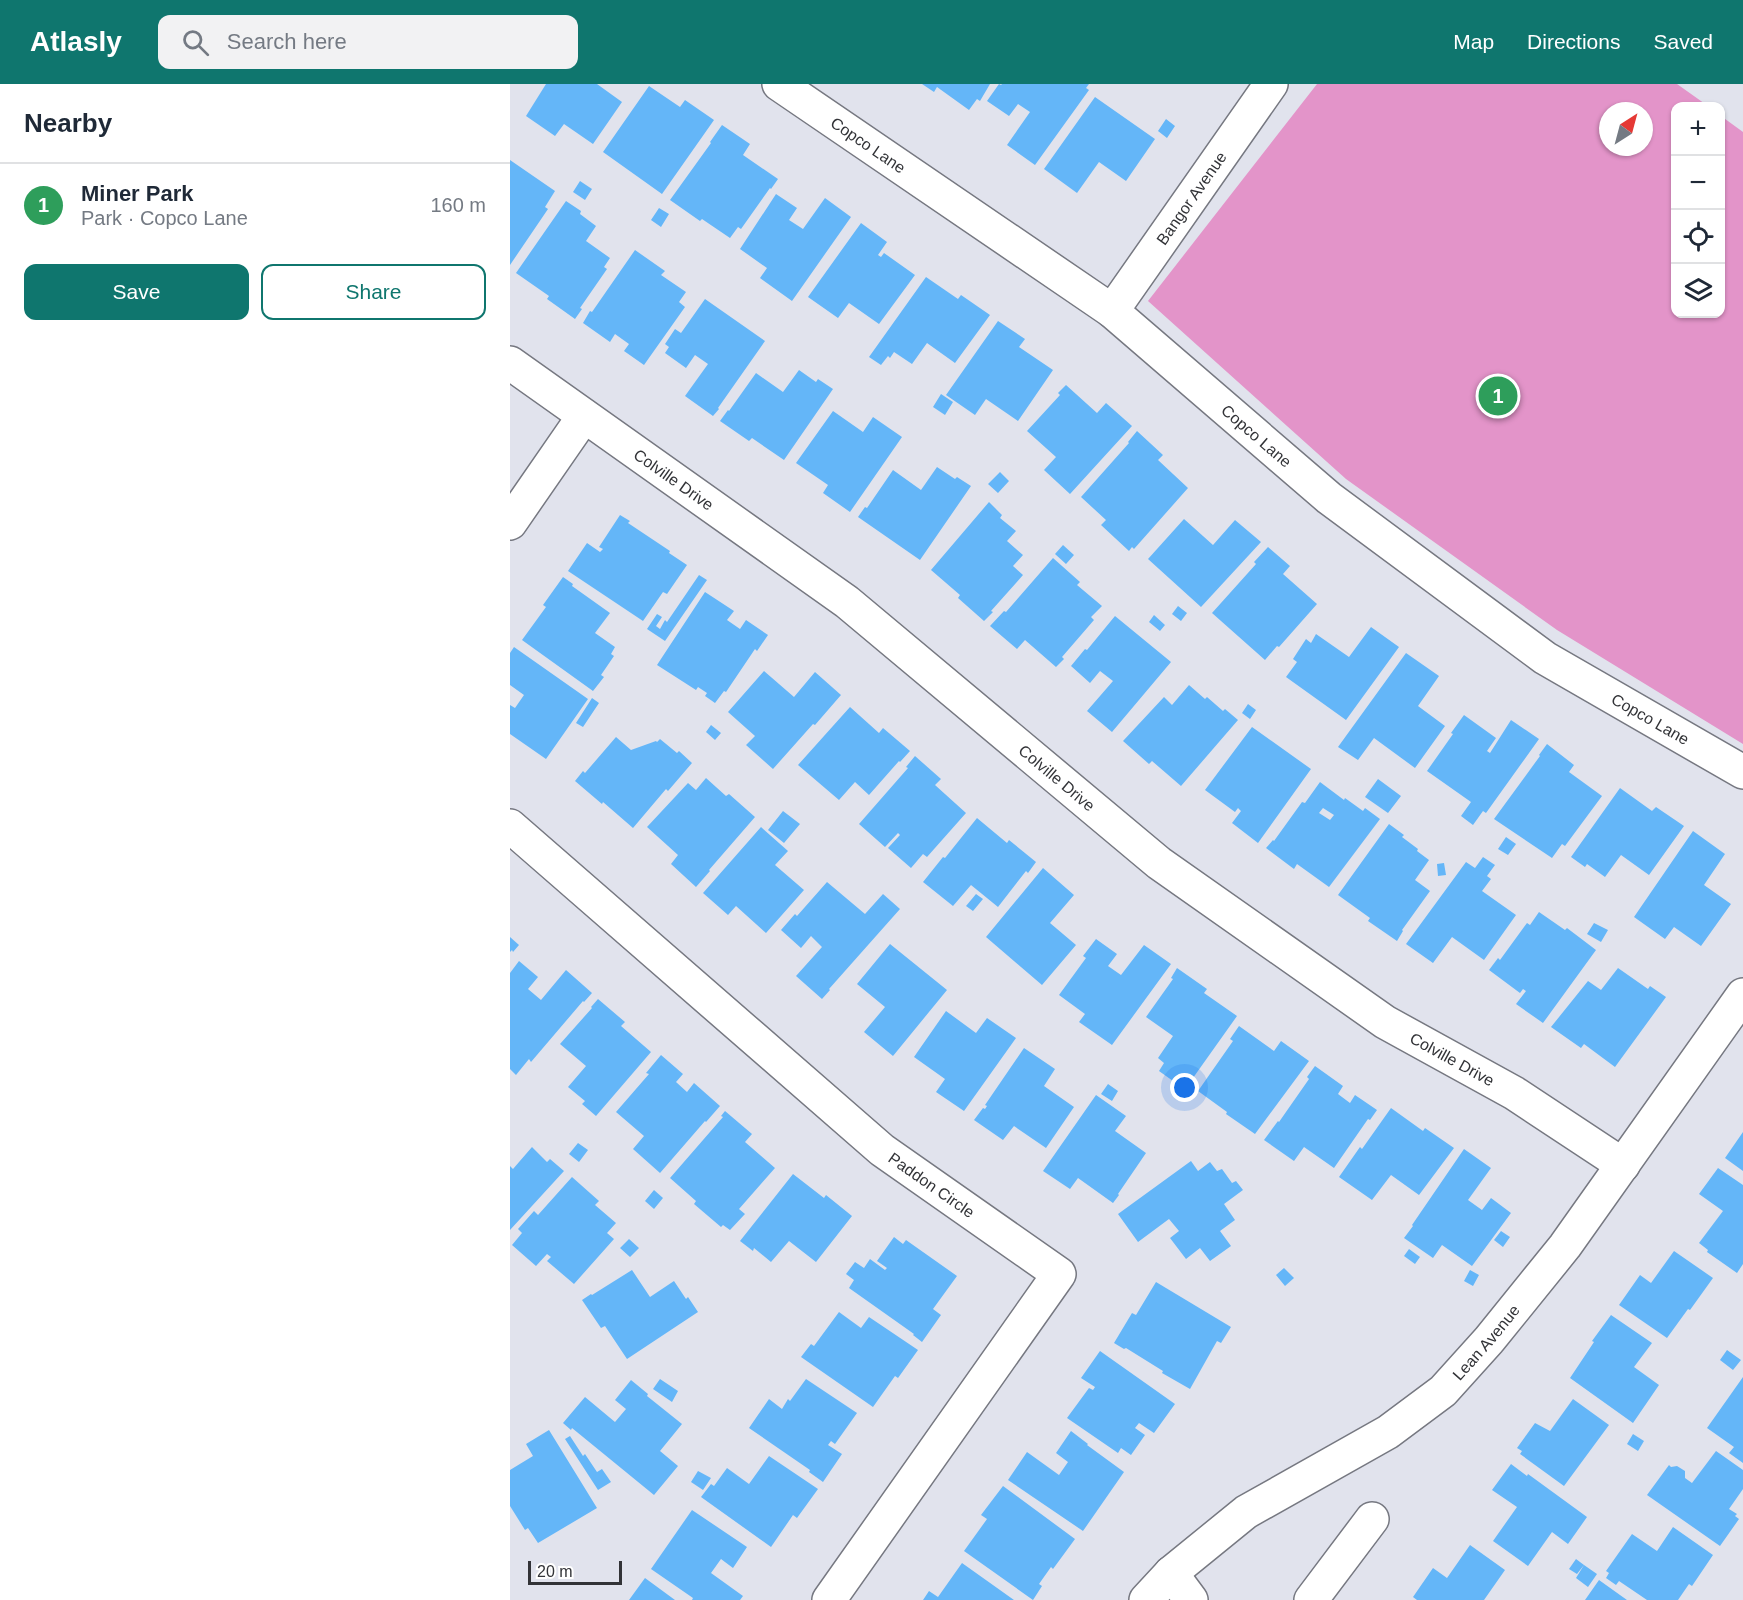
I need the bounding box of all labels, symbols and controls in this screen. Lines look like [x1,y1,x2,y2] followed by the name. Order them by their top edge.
[158,15,578,69] search box
[30,26,122,57] text: Atlasly
[179,26,212,59] icon: search
[227,29,347,54] text: Search here
[1453,30,1494,53] text: Map
[1527,30,1620,53] text: Directions
[1653,30,1713,53] text: Saved
[1599,102,1653,156] north arrow
[1671,102,1725,318] map controls
[1671,102,1725,156] button: +
[24,108,112,138] text: Nearby
[828,113,909,176] street label: Copco Lane
[1153,148,1230,248] street label: Bangor Avenue
[1671,156,1725,210] button: −
[81,181,194,206] text: Miner Park
[38,194,49,216] text: 1
[430,194,486,216] text: 160 m
[81,207,248,229] text: Park · Copco Lane
[1671,210,1725,264] button: locate
[24,264,249,320] button: Save
[261,264,486,320] button: Share
[1671,264,1725,318] button: layers
[1478,374,1518,418] pin: 1
[1218,401,1295,470] street label: Copco Lane
[631,445,717,513] street label: Colville Drive
[1609,690,1692,748] street label: Copco Lane
[1016,741,1098,814] street label: Colville Drive
[1407,1029,1497,1089] street label: Colville Drive
[1170,1073,1199,1102] your location
[886,1149,978,1221] street label: Paddon Circle
[1449,1301,1523,1383] street label: Lean Avenue
[528,1558,622,1586] scale bar
[537,1563,573,1580] text: 20 m

